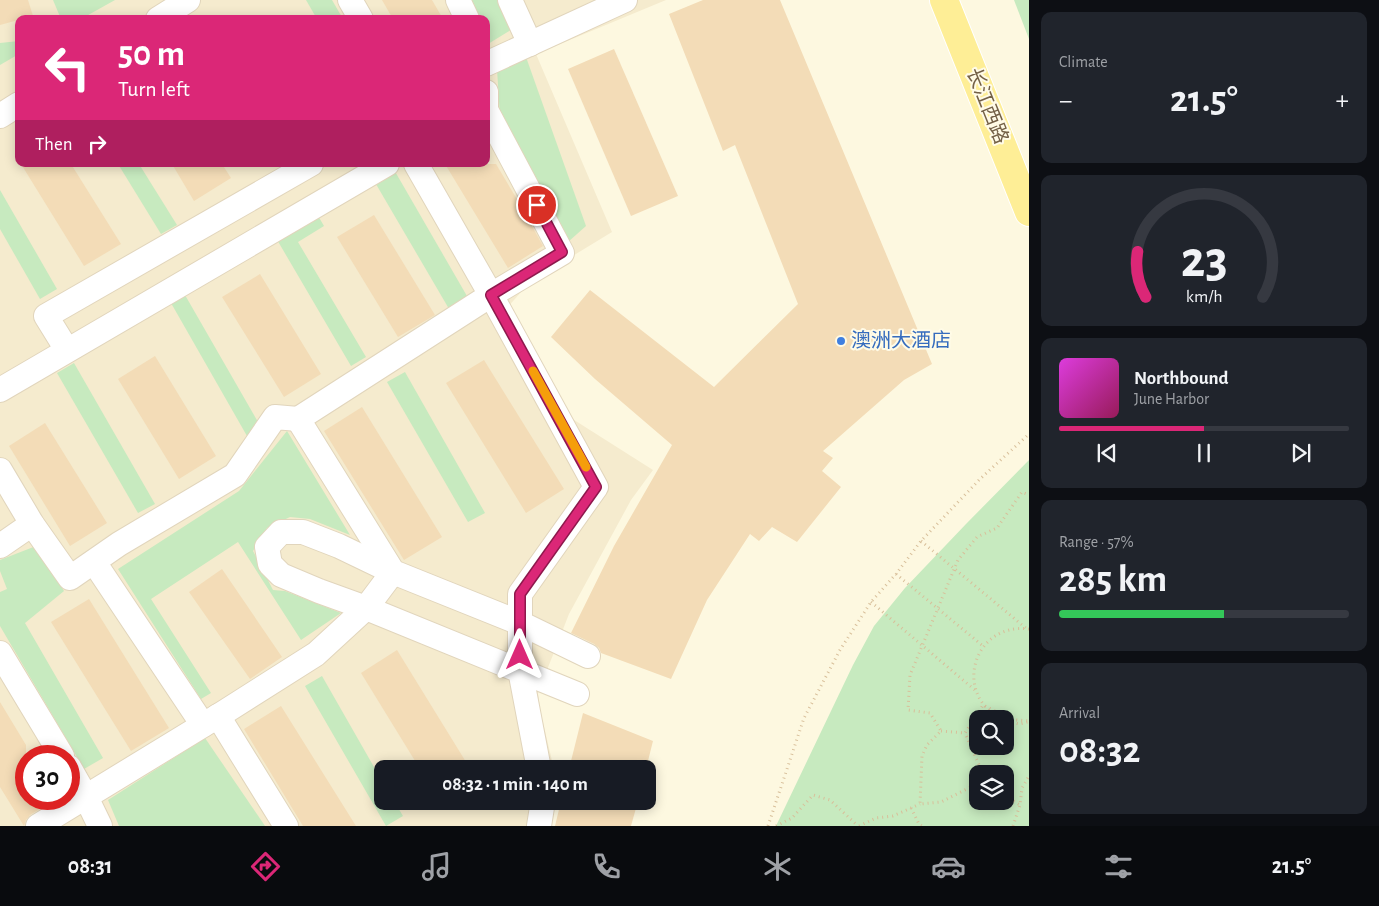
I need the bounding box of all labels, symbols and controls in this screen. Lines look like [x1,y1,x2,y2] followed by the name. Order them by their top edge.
[35,35,100,100] icon: left
[118,37,185,72] text: 50 m
[1059,54,1108,70] text: Climate
[963,65,1012,147] street label: 长江西路
[118,78,190,100] text: Turn left
[1170,81,1238,119] text: 21.5°
[1059,87,1072,115] text: −
[1336,87,1349,115] text: +
[83,130,111,158] icon: right
[35,135,73,154] text: Then
[516,184,558,226] pin
[523,191,551,219] icon: arrive
[1181,234,1227,286] text: 23
[1186,288,1222,306] text: km/h
[851,330,951,351] place label: 澳洲大酒店
[835,335,847,347] marker: 澳洲大酒店
[1134,369,1229,388] text: Northbound
[1134,391,1209,407] text: June Harbor
[1093,439,1121,467] icon: previous
[1190,439,1218,467] icon: pause
[1287,439,1315,467] icon: next
[1059,534,1134,550] text: Range · 57%
[1059,561,1167,599] text: 285 km
[493,628,545,680] position arrow
[1059,705,1100,721] text: Arrival
[969,710,1014,810] map controls
[969,710,1014,755] button: search
[1059,732,1141,770] text: 08:32
[15,745,80,810] speed limit sign: 30
[969,765,1014,810] button: layers
[442,775,588,794] text: 08:32 · 1 min · 140 m
[248,849,283,884] icon: directions
[419,849,454,884] icon: music
[589,849,624,884] icon: phone
[760,849,795,884] icon: climate
[931,849,966,884] icon: car
[1101,849,1136,884] icon: filters
[68,855,113,877] text: 08:31
[1272,855,1311,877] text: 21.5°

